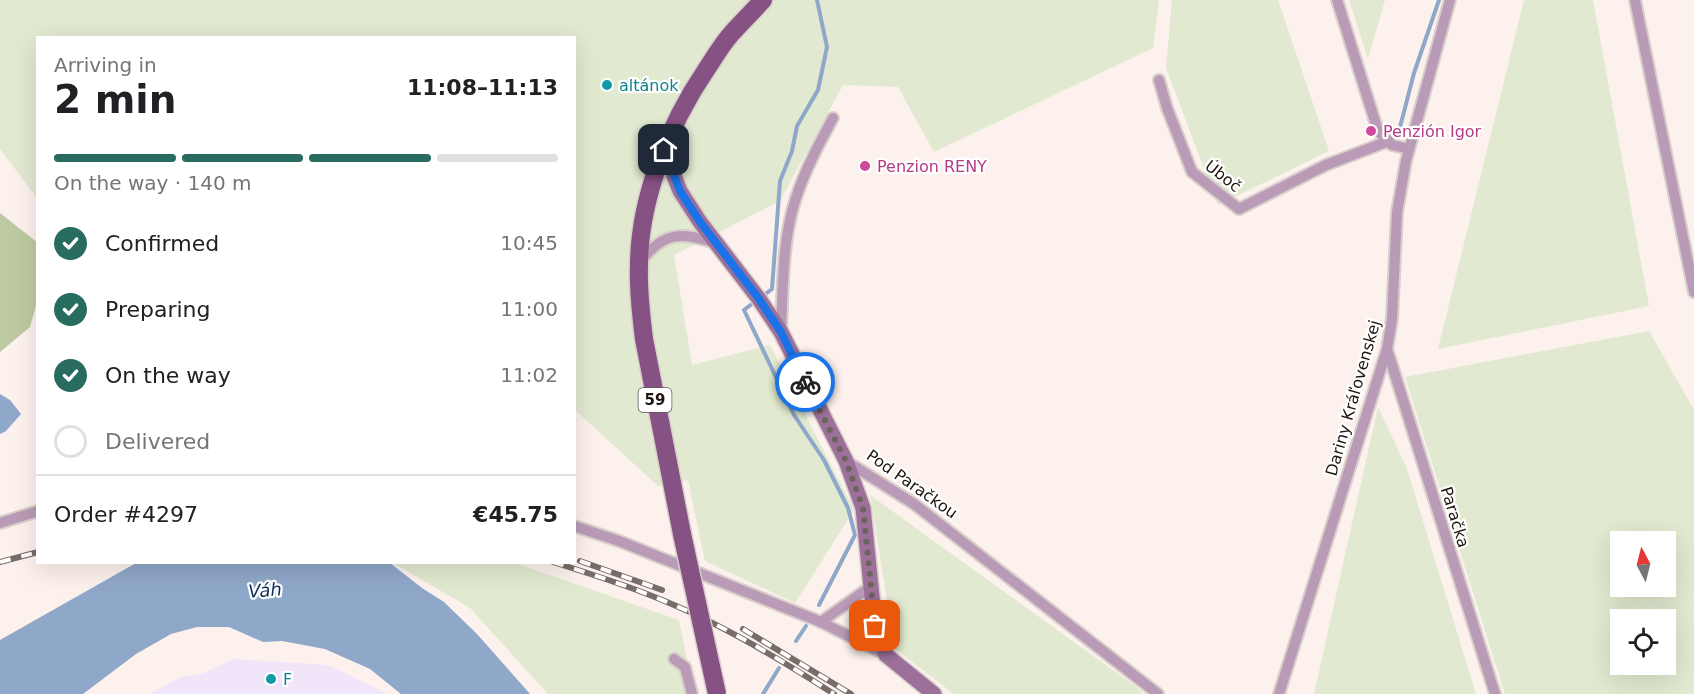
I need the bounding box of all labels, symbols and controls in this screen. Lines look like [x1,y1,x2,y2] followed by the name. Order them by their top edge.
[54,53,157,77] text: Arriving in
[407,75,558,100] text: 11:08–11:13
[619,76,679,95] place label: altánok
[54,77,176,122] text: 2 min
[600,78,614,92] marker: altánok
[1383,122,1482,141] place label: Penzión Igor
[638,124,689,175] pin
[1364,124,1378,138] marker: Penzión Igor
[647,133,680,166] icon: home
[1201,156,1245,196] street label: Úboč
[877,157,987,176] place label: Penzion RENY
[858,159,872,173] marker: Penzion RENY
[54,171,252,195] text: On the way · 140 m
[54,227,87,260] icon: check
[105,231,219,256] text: Confirmed
[500,231,558,255] text: 10:45
[54,293,87,326] icon: check
[105,297,211,322] text: Preparing
[500,297,558,321] text: 11:00
[1322,318,1384,478] street label: Dariny Kráľovenskej
[775,352,835,412] courier
[54,359,87,392] icon: check
[105,363,231,388] text: On the way
[500,363,558,387] text: 11:02
[789,366,822,399] icon: bike
[638,388,672,412] road number: 59
[105,429,210,454] text: Delivered
[863,446,961,522] street label: Pod Paračkou
[1437,484,1473,550] street label: Paračka
[54,502,198,527] text: Order #4297
[473,502,558,527] text: €45.75
[1610,531,1676,597] north arrow
[1610,531,1676,675] map controls
[248,578,282,602] water label: Váh
[849,600,900,651] pin
[858,609,891,642] icon: bag
[1610,609,1676,675] button: locate
[283,670,292,689] place label: F
[264,672,278,686] marker: F

